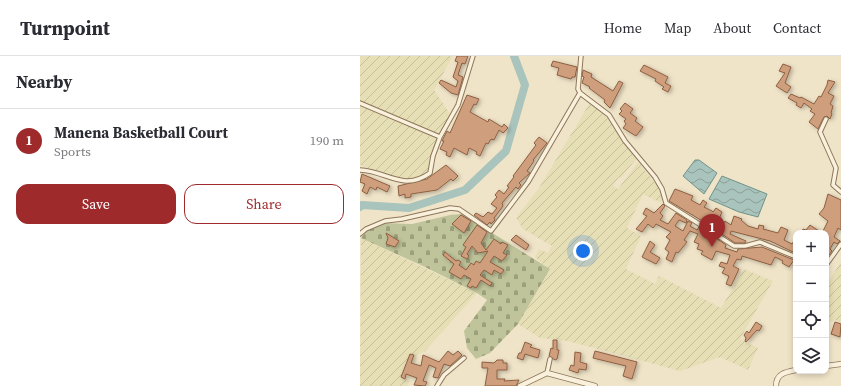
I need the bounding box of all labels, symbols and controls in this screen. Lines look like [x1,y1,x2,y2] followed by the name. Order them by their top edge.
[20,15,110,41] text: Turnpoint
[604,18,642,38] text: Home
[664,18,691,38] text: Map
[713,18,751,38] text: About
[773,18,821,38] text: Contact
[16,70,72,94] text: Nearby
[54,122,228,143] text: Manena Basketball Court
[25,132,33,149] text: 1
[310,132,344,149] text: 190 m
[54,143,91,160] text: Sports
[16,184,176,224] button: Save
[184,184,344,224] button: Share
[699,214,725,247] pin: 1
[793,230,829,374] map controls
[793,230,829,266] button: +
[573,241,593,261] your location
[793,266,829,302] button: −
[793,302,829,338] button: locate
[793,338,829,374] button: layers

